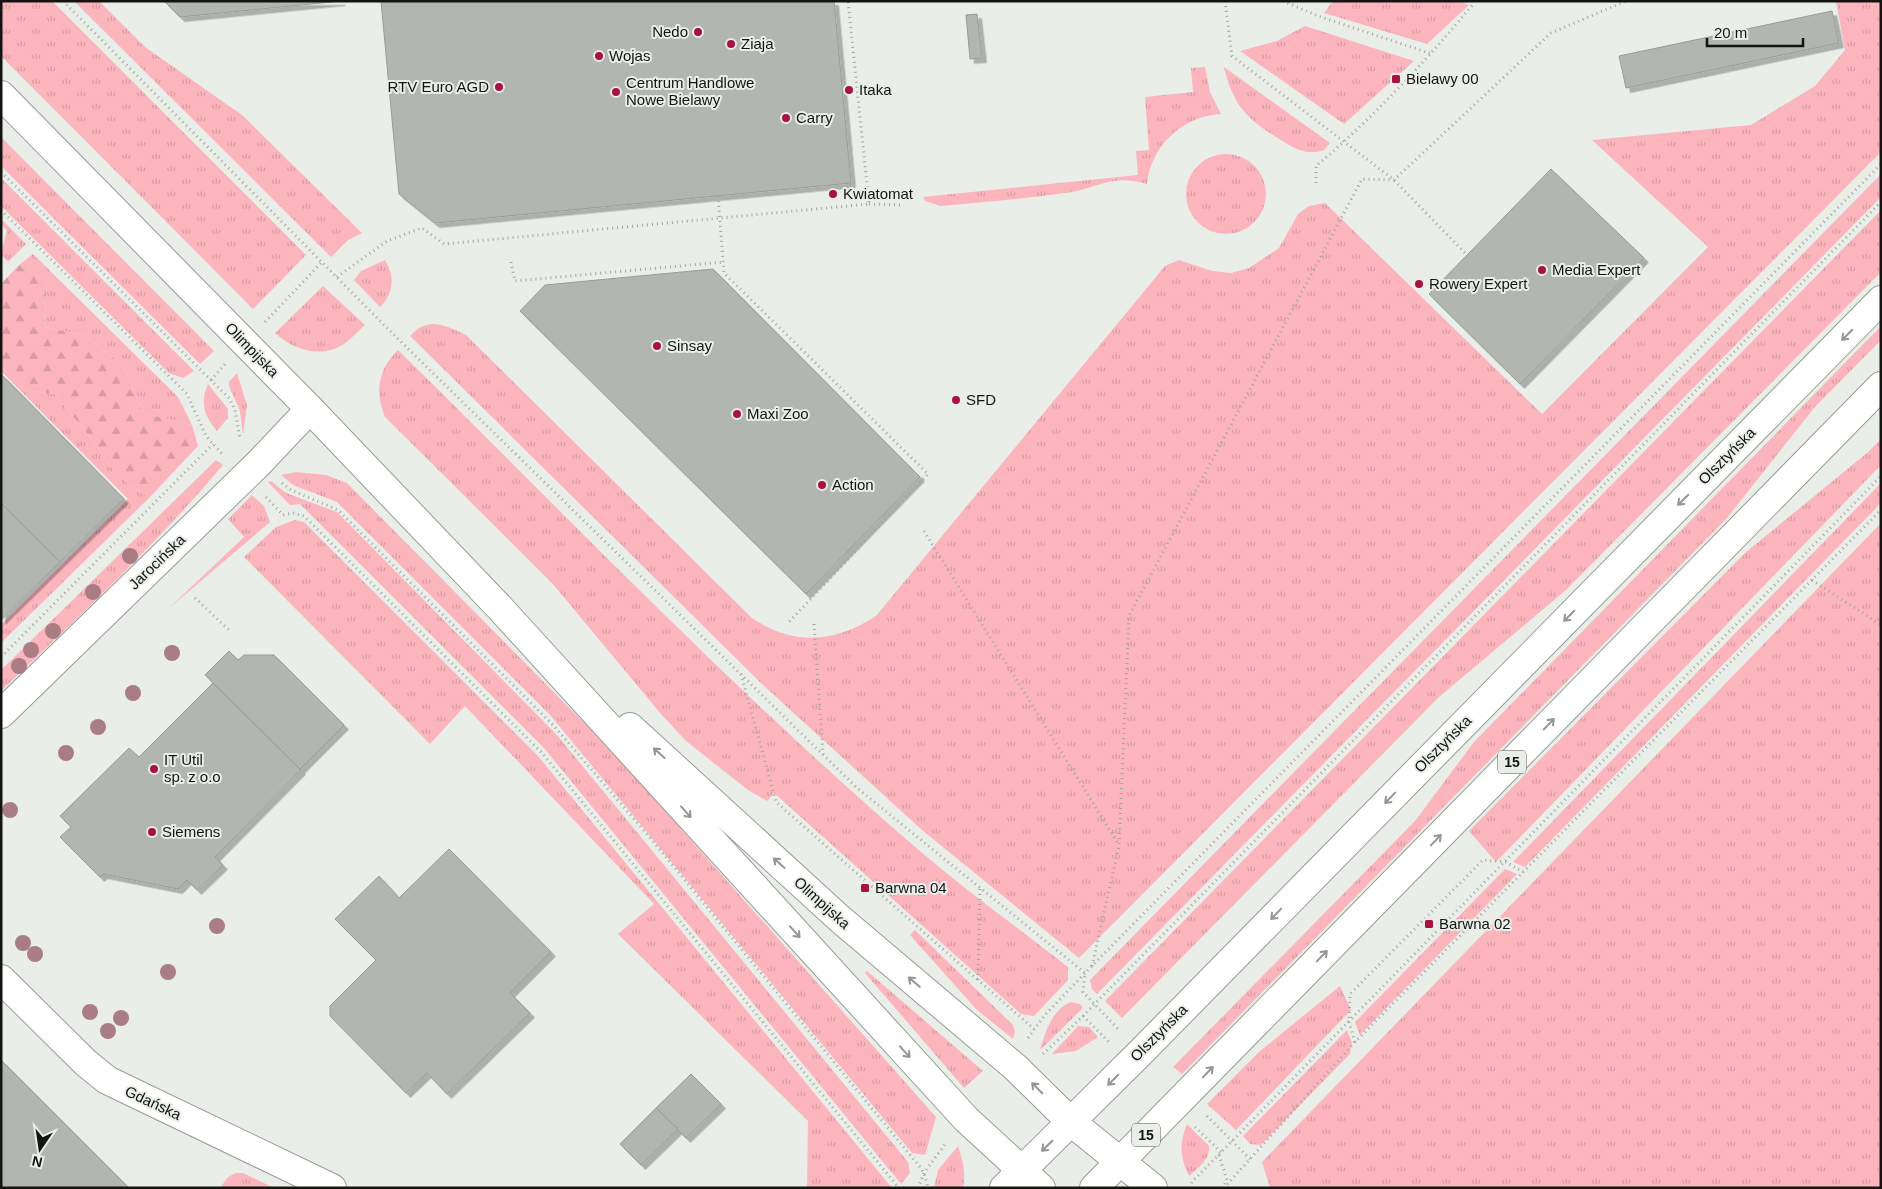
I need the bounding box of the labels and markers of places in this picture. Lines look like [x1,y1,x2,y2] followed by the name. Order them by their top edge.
[652,23,688,40] place label: Nedo
[692,26,704,38] marker: Nedo
[741,35,774,52] place label: Ziaja
[725,38,737,50] marker: Ziaja
[609,47,650,64] place label: Wojas
[593,50,605,62] marker: Wojas
[1406,70,1479,87] place label: Bielawy 00
[1390,73,1402,85] marker: Bielawy 00
[626,74,754,108] place label: Centrum Handlowe Nowe Bielawy
[388,78,489,95] place label: RTV Euro AGD
[493,81,505,93] marker: RTV Euro AGD
[859,81,892,98] place label: Itaka
[843,84,855,96] marker: Itaka
[610,86,622,98] marker: Centrum Handlowe Nowe Bielawy
[796,109,833,126] place label: Carry
[780,112,792,124] marker: Carry
[843,185,914,202] place label: Kwiatomat
[827,188,839,200] marker: Kwiatomat
[1552,261,1641,278] place label: Media Expert
[1536,264,1548,276] marker: Media Expert
[1429,275,1528,292] place label: Rowery Expert
[1413,278,1425,290] marker: Rowery Expert
[667,337,713,354] place label: Sinsay
[651,340,663,352] marker: Sinsay
[966,391,996,408] place label: SFD
[950,394,962,406] marker: SFD
[747,405,809,422] place label: Maxi Zoo
[731,408,743,420] marker: Maxi Zoo
[832,476,874,493] place label: Action
[816,479,828,491] marker: Action
[164,751,221,785] place label: IT Util sp. z o.o
[148,763,160,775] marker: IT Util sp. z o.o
[162,823,220,840] place label: Siemens
[146,826,158,838] marker: Siemens
[875,879,947,896] place label: Barwna 04
[859,882,871,894] marker: Barwna 04
[1439,915,1511,932] place label: Barwna 02
[1423,918,1435,930] marker: Barwna 02

